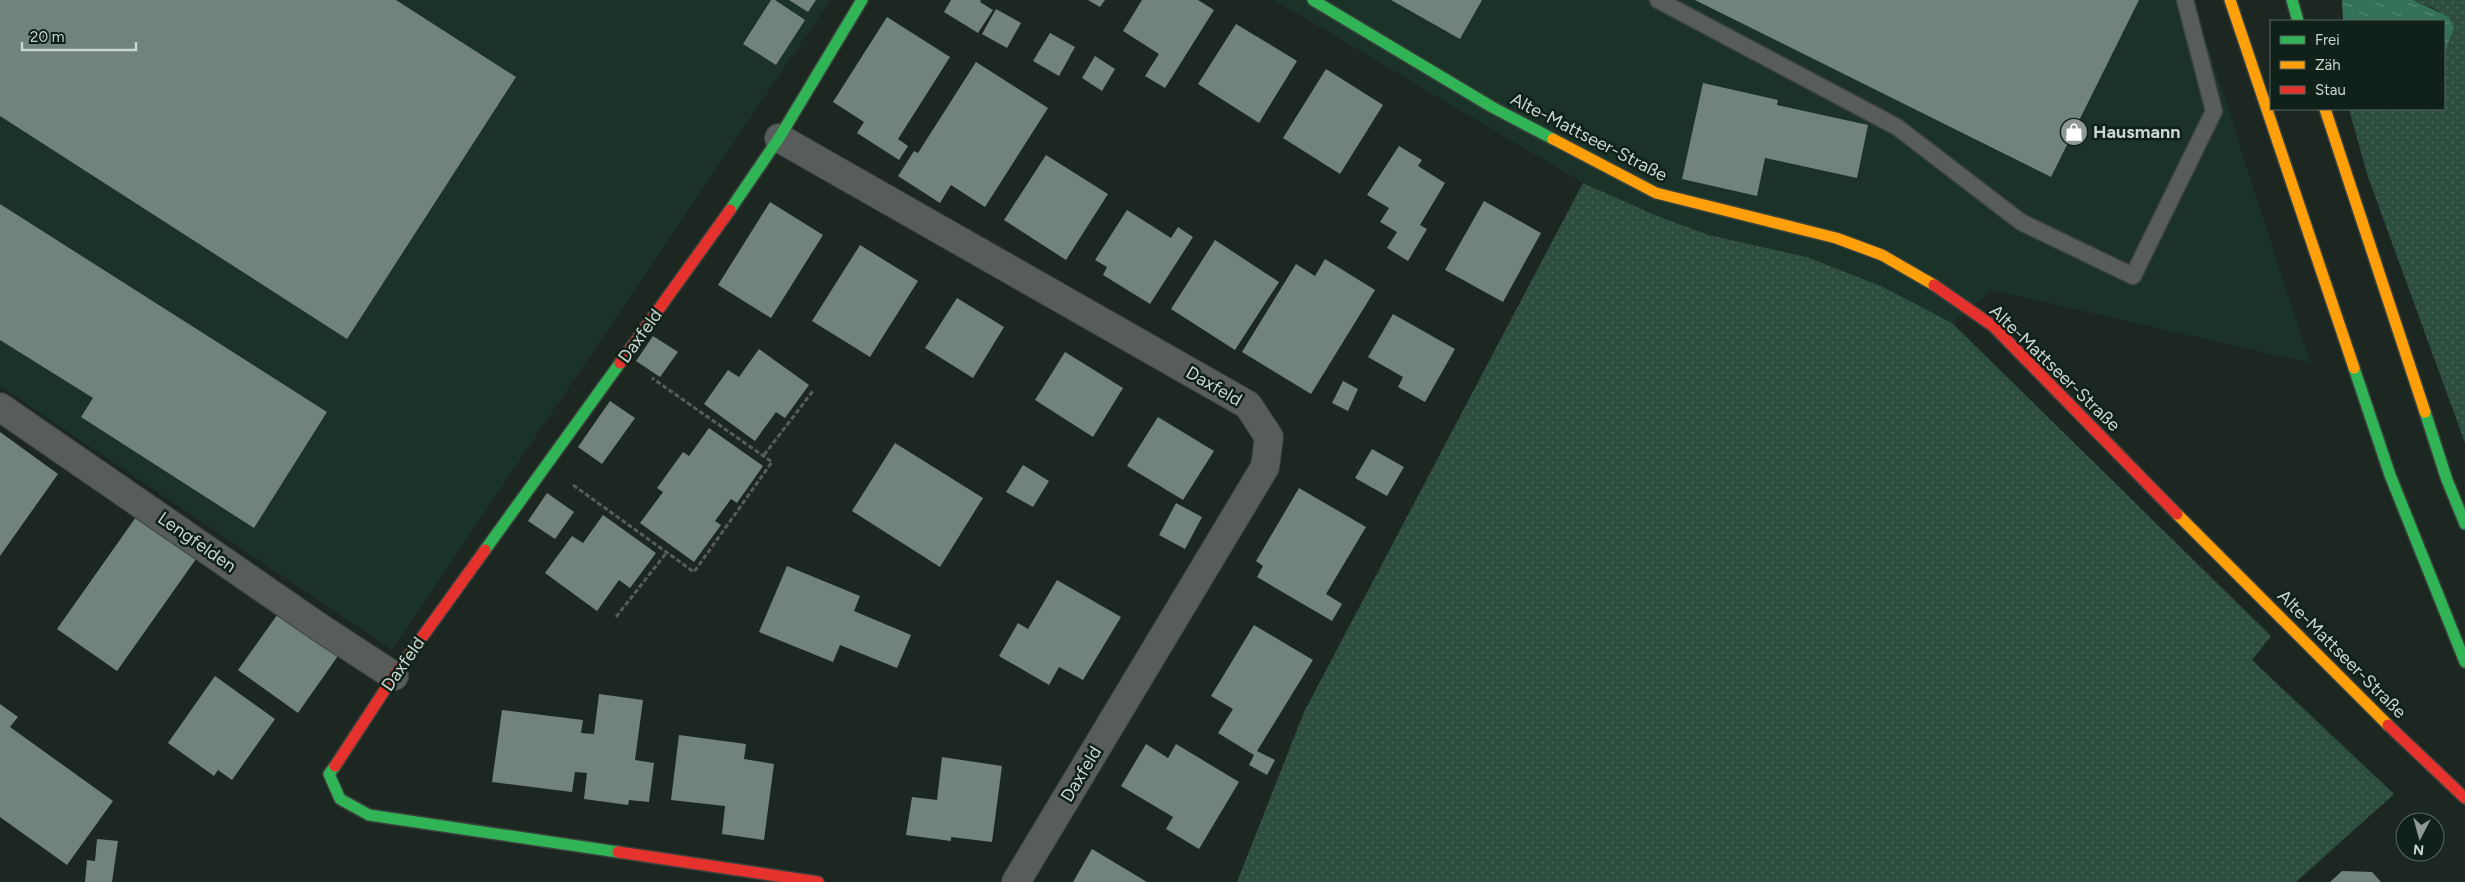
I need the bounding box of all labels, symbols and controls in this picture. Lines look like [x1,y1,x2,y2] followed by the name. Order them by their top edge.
[22,20,136,52] scale bar
[2270,20,2445,110] legend
[30,28,64,46] text: 20 m
[2315,31,2340,49] text: Frei
[2315,56,2341,74] text: Zäh
[2315,81,2346,99] text: Stau
[1507,88,1671,186] street label: Alte-Mattseer-Straße
[2059,117,2089,147] shop icon: Hausmann
[2093,121,2180,143] place label: Hausmann
[1985,300,2125,436] street label: Alte-Mattseer-Straße
[613,305,667,367] street label: Daxfeld
[1182,361,1246,411] street label: Daxfeld
[154,507,240,577] street label: Lengfelden
[2273,585,2411,723] street label: Alte-Mattseer-Straße
[376,633,430,695] street label: Daxfeld
[1056,742,1106,806] street label: Daxfeld
[2395,812,2445,862] north arrow
[2412,840,2425,858] text: N

